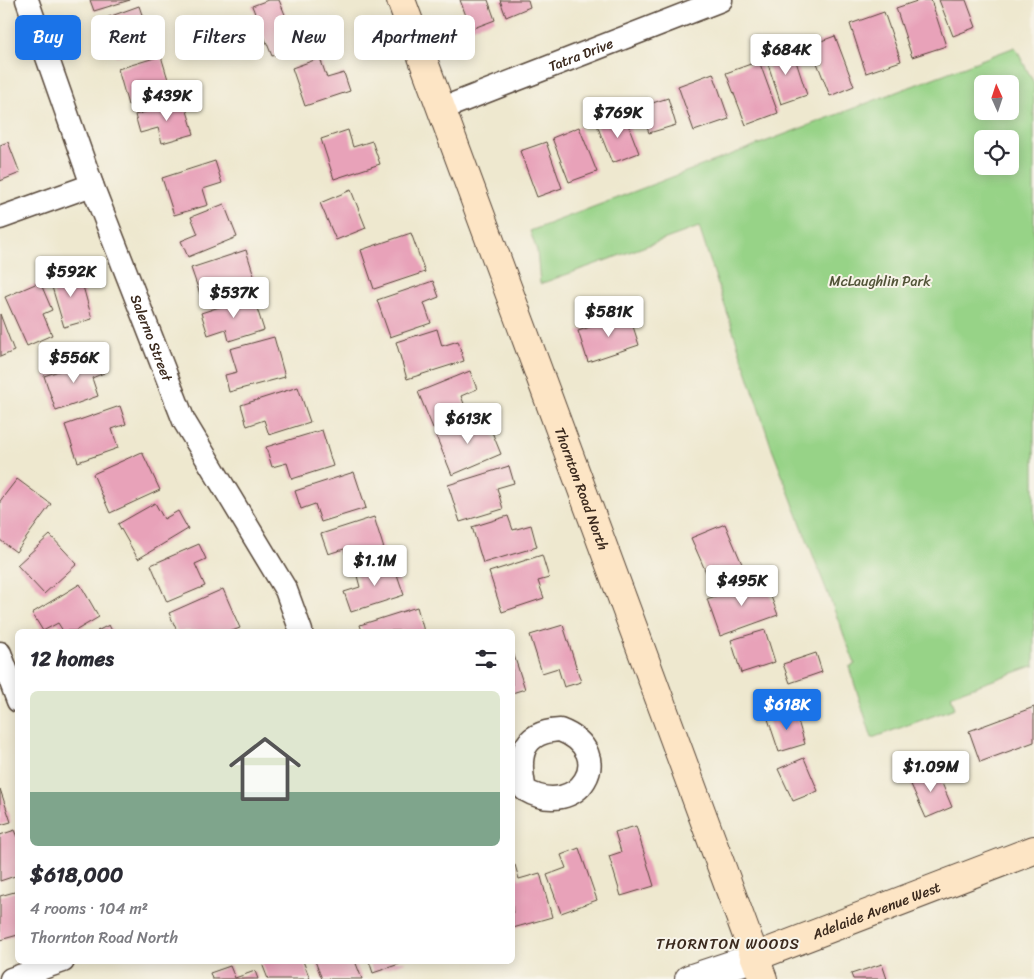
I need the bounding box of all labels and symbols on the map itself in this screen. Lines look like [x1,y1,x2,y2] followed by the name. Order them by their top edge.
[545,31,617,79] street label: Tatra Drive
[751,34,821,76] pin: $684K
[974,75,1019,120] north arrow
[132,80,202,122] pin: $439K
[583,96,653,139] pin: $769K
[36,256,106,298] pin: $592K
[829,269,931,294] park label: McLaughlin Park
[199,276,269,319] pin: $537K
[123,291,180,386] street label: Salerno Street
[574,296,644,338] pin: $581K
[39,342,109,384] pin: $556K
[433,402,503,445] pin: $613K
[547,424,615,554] street label: Thornton Road North
[340,544,410,587] pin: $1.1M
[707,564,777,607] pin: $495K
[752,688,822,731] pin: $618K
[890,750,972,793] pin: $1.09M
[808,875,944,947] street label: Adelaide Avenue West
[656,931,800,957] district label: THORNTON WOODS

